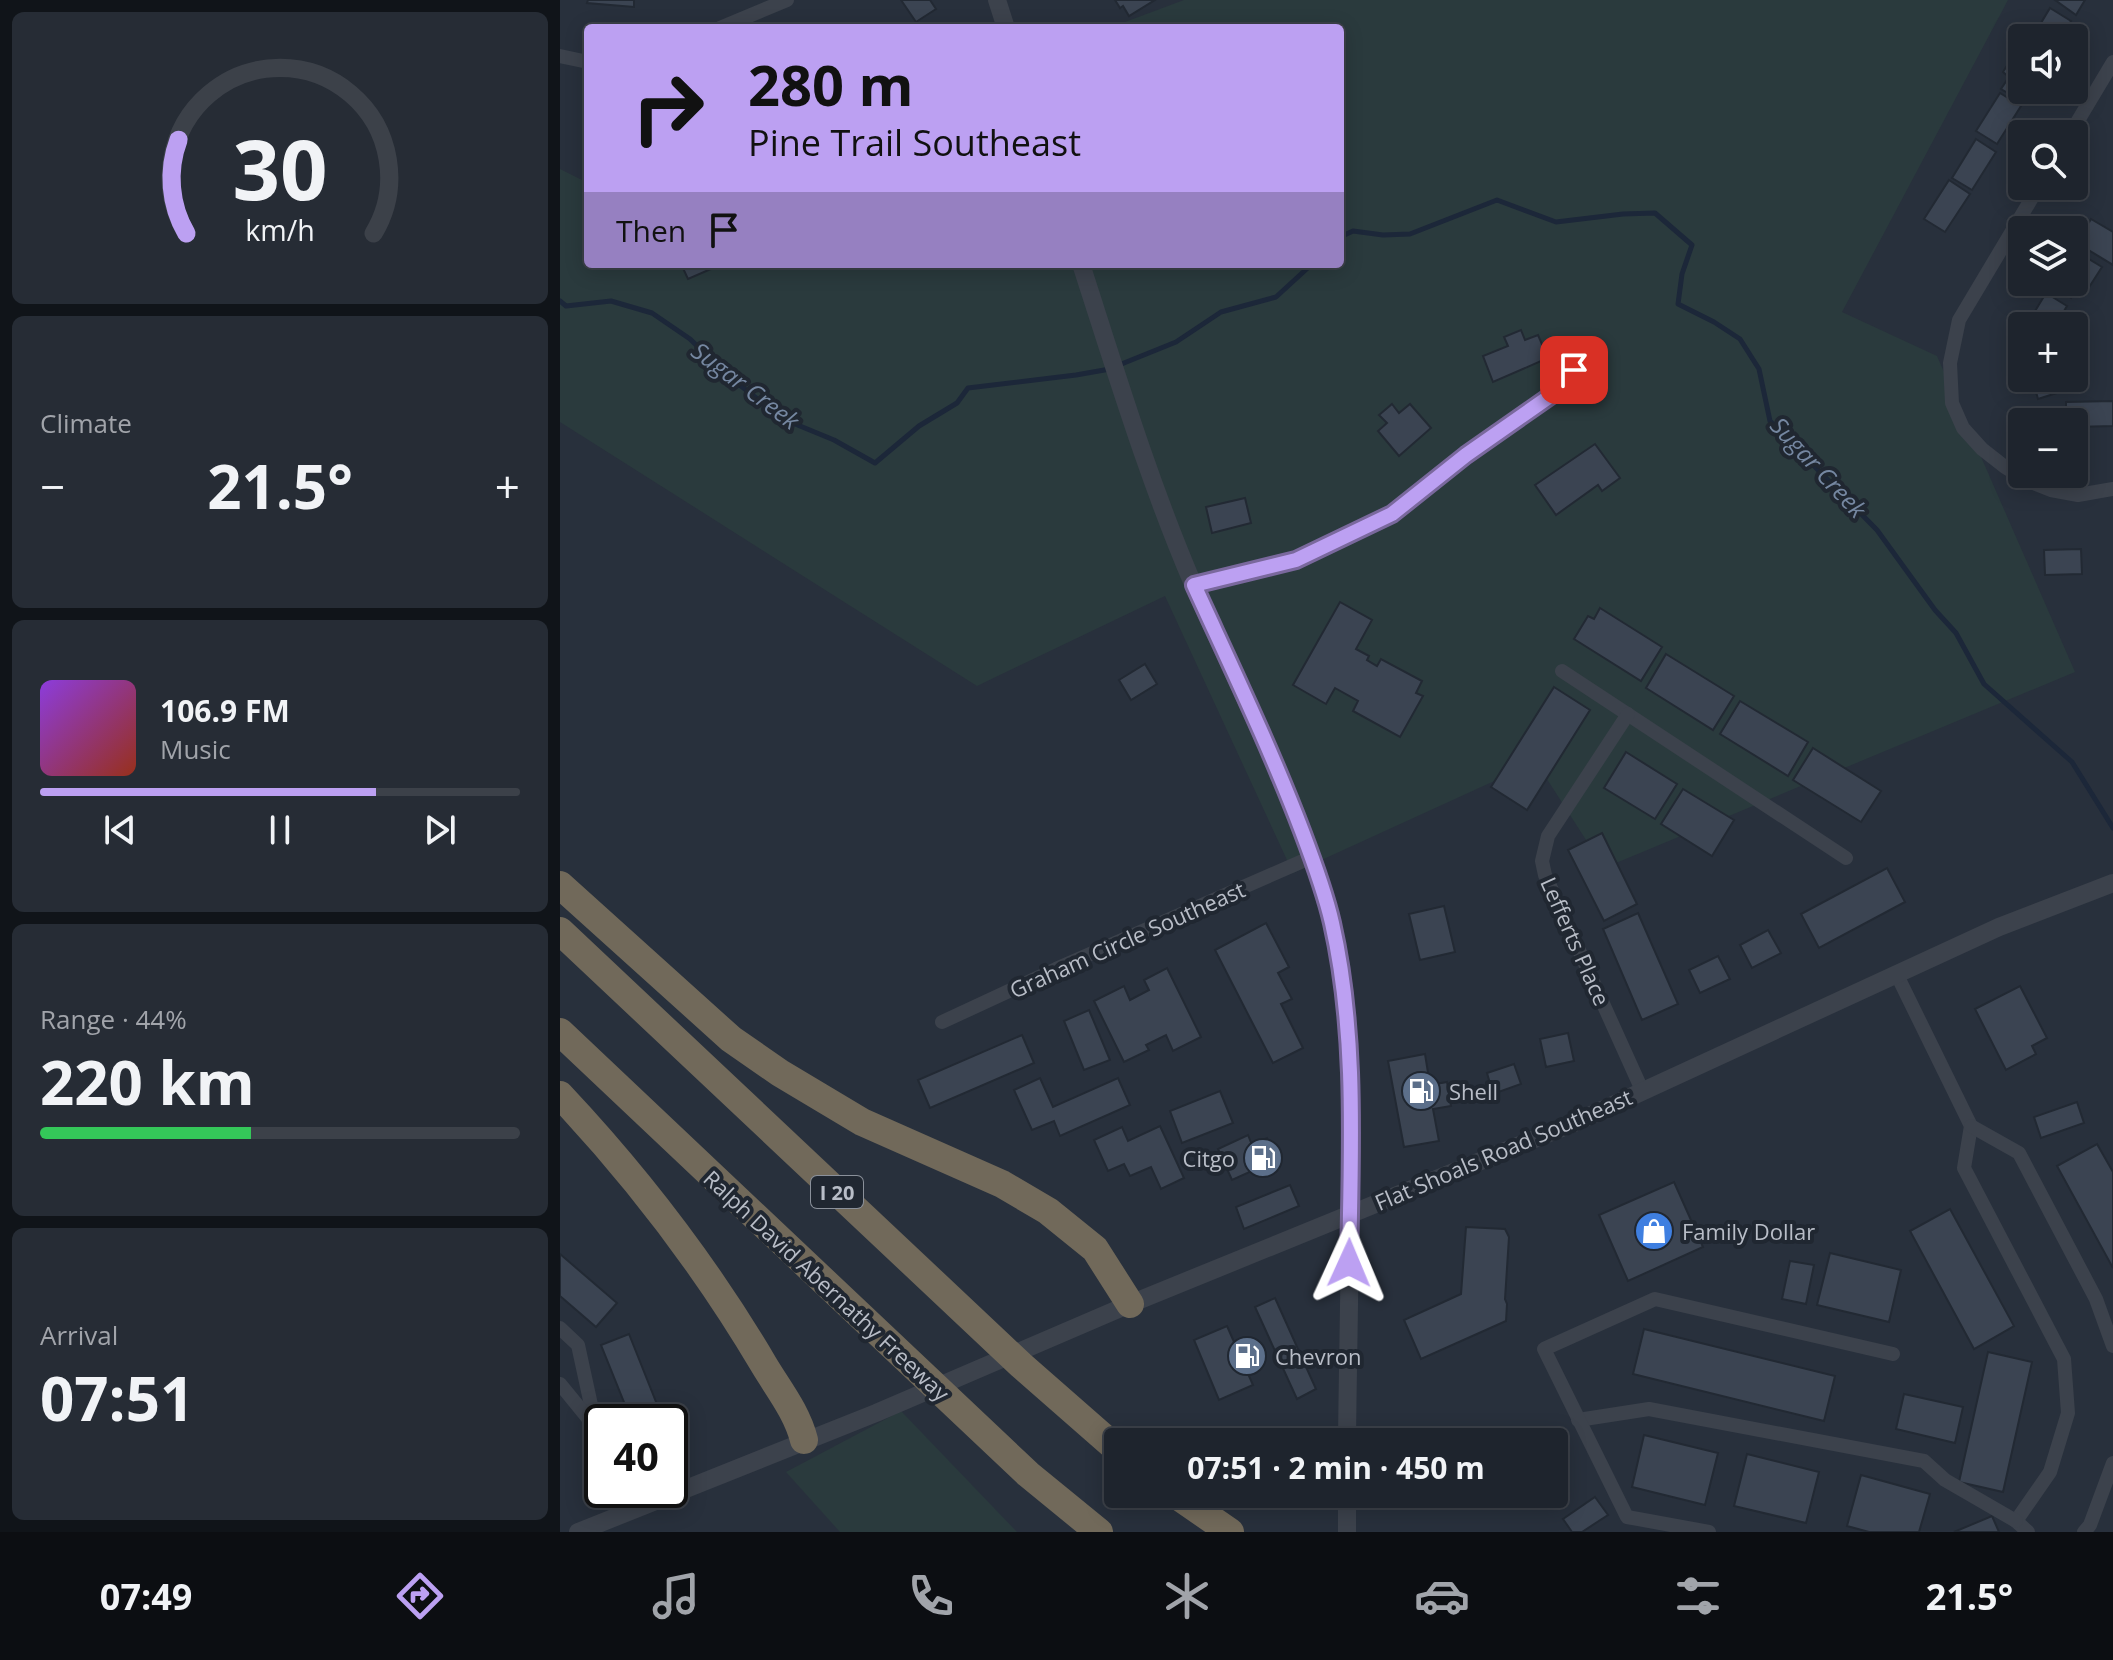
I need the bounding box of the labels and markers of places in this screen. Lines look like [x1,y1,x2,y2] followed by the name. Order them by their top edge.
[1540,336,1608,404] pin
[1400,1070,1442,1112] fuel station icon: Shell
[1449,1076,1498,1106] place label: Shell
[1242,1137,1284,1179] fuel station icon: Citgo
[1183,1143,1235,1173] place label: Citgo
[1633,1210,1675,1252] shop icon: Family Dollar
[1682,1216,1815,1246] place label: Family Dollar
[1226,1335,1268,1377] fuel station icon: Chevron
[1275,1341,1361,1371] place label: Chevron

